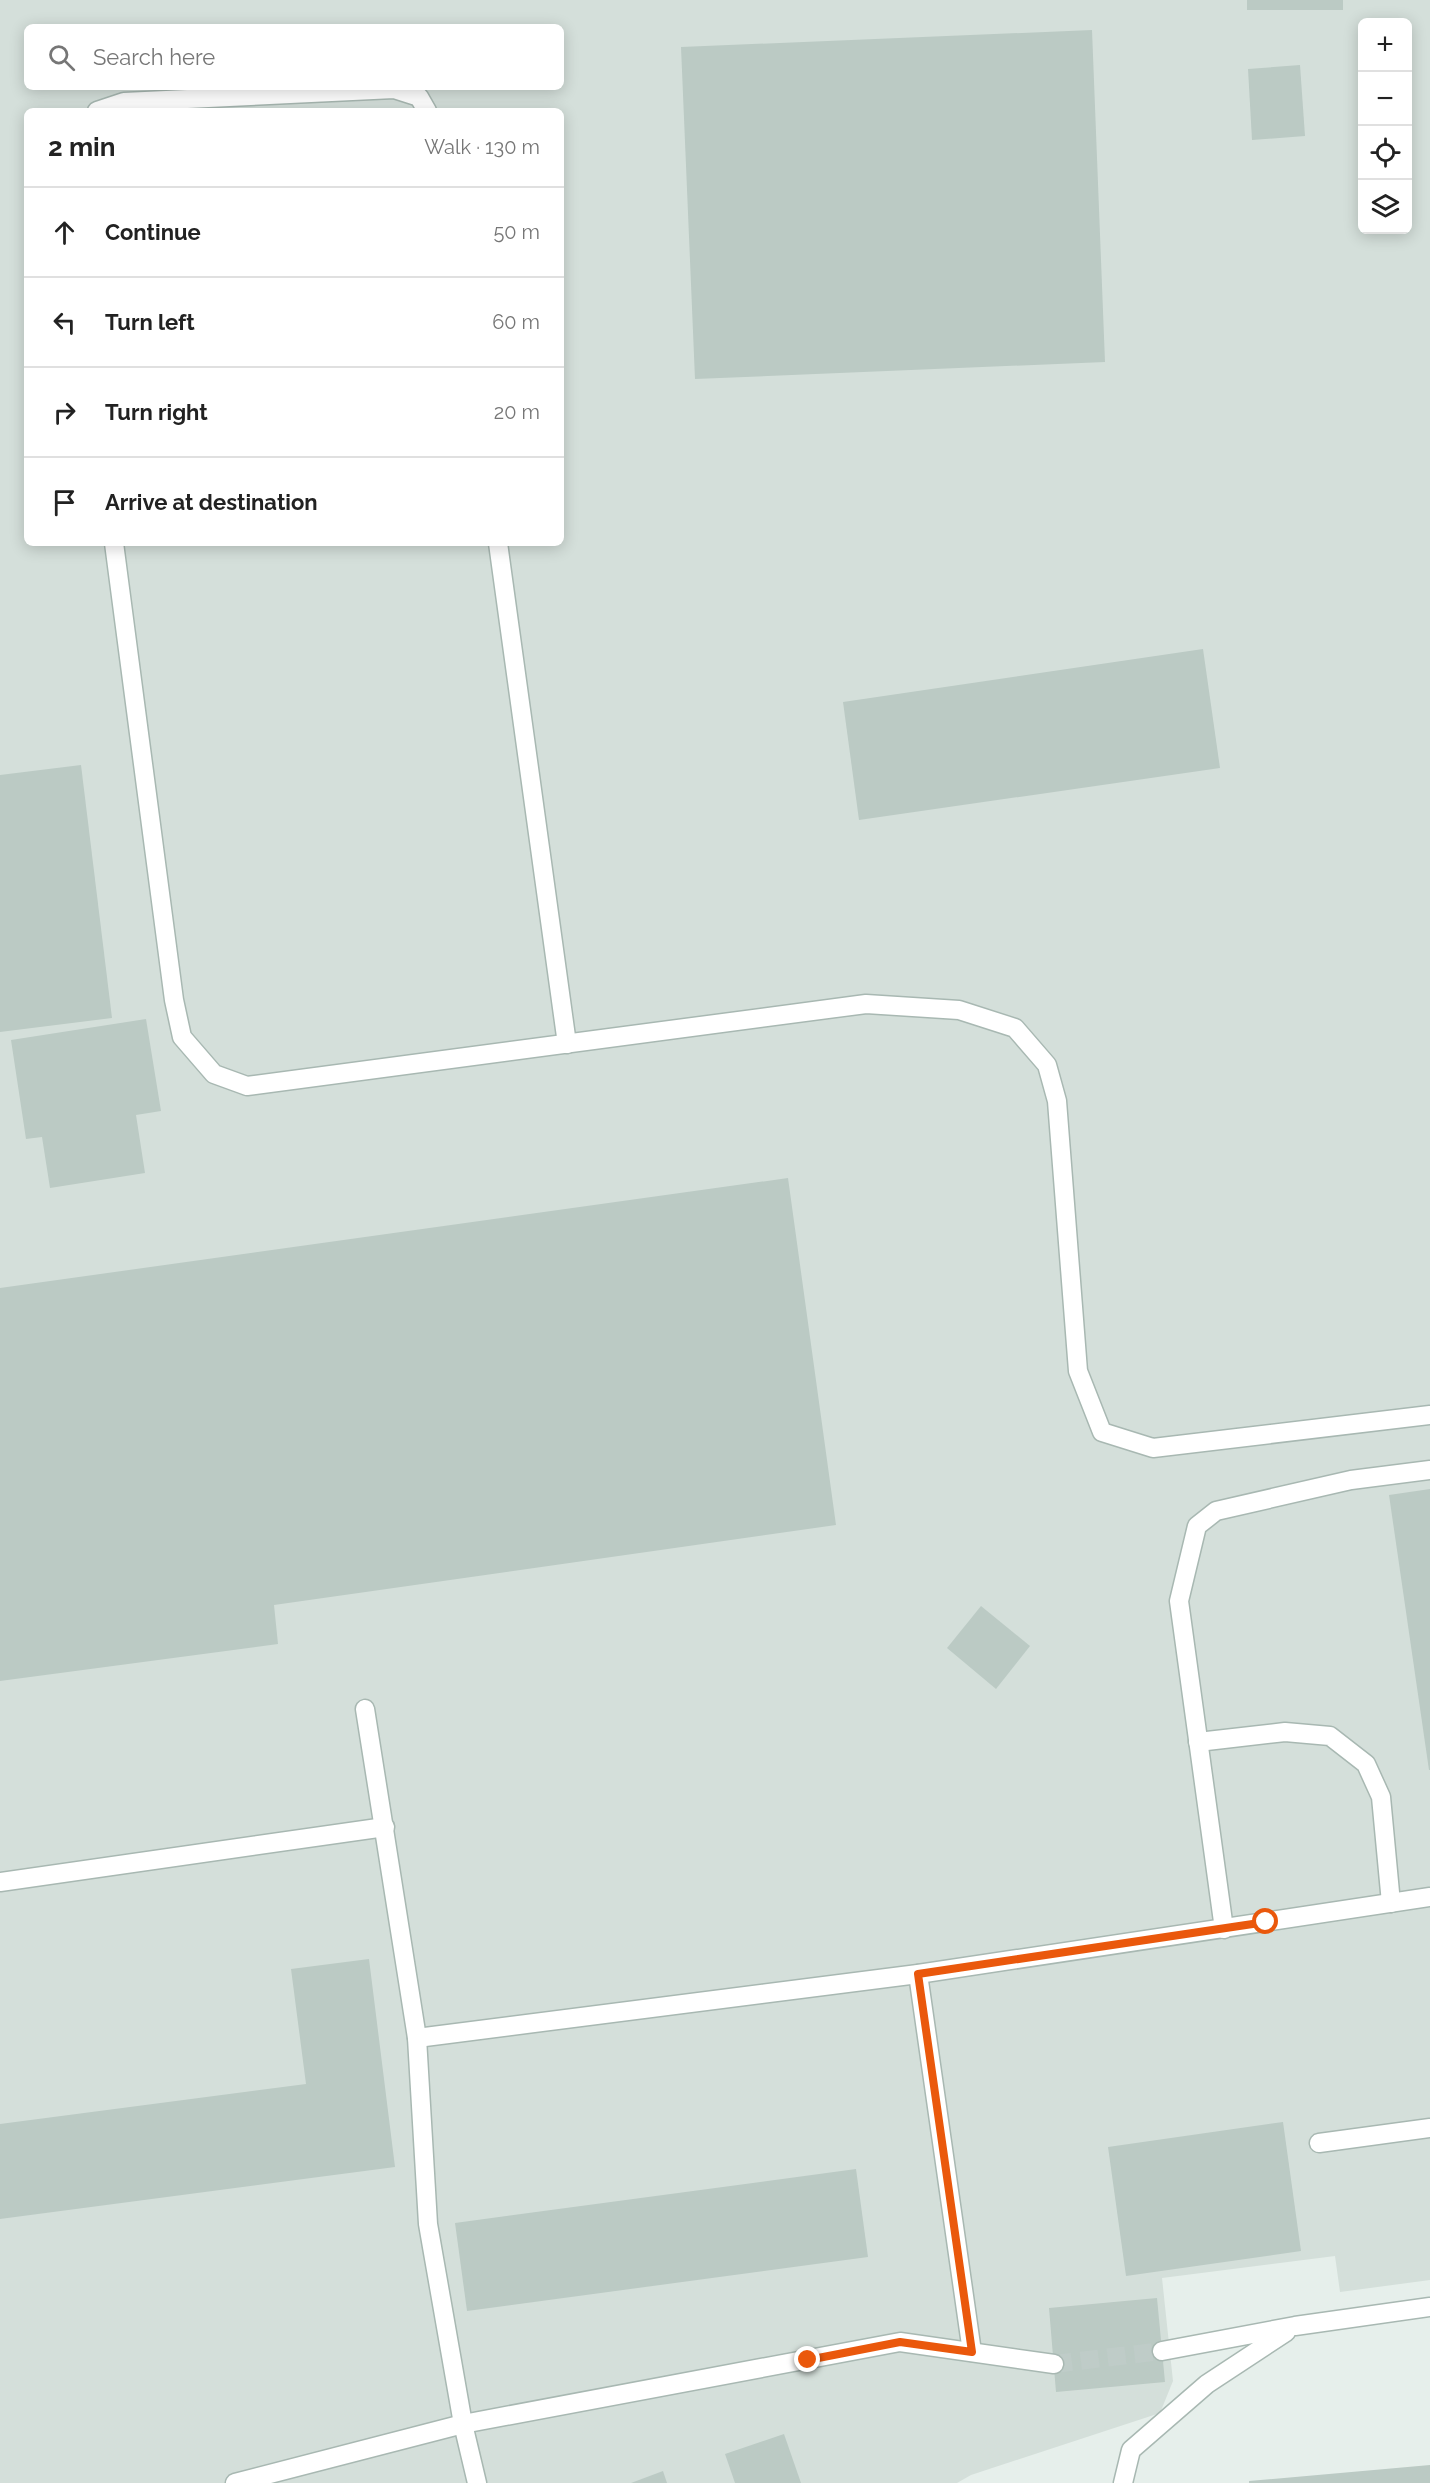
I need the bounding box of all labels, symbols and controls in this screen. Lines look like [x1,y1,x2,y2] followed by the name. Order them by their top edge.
[1358,18,1412,234] map controls
[1358,18,1412,72] button: +
[24,24,564,90] search box
[45,41,78,74] icon: search
[93,44,215,70] text: Search here
[1358,72,1412,126] button: −
[1358,126,1412,180] button: locate
[48,132,115,162] text: 2 min
[424,135,540,159] text: Walk · 130 m
[1358,180,1412,234] button: layers
[48,216,81,249] icon: ahead
[105,219,201,245] text: Continue
[493,220,540,244] text: 50 m
[48,306,81,339] icon: left
[105,309,195,335] text: Turn left
[492,310,540,334] text: 60 m
[48,396,81,429] icon: right
[105,399,208,425] text: Turn right
[494,400,540,424] text: 20 m
[48,486,81,519] icon: arrive
[105,489,318,515] text: Arrive at destination
[1252,1908,1278,1934] route start
[794,2346,820,2372] route end

